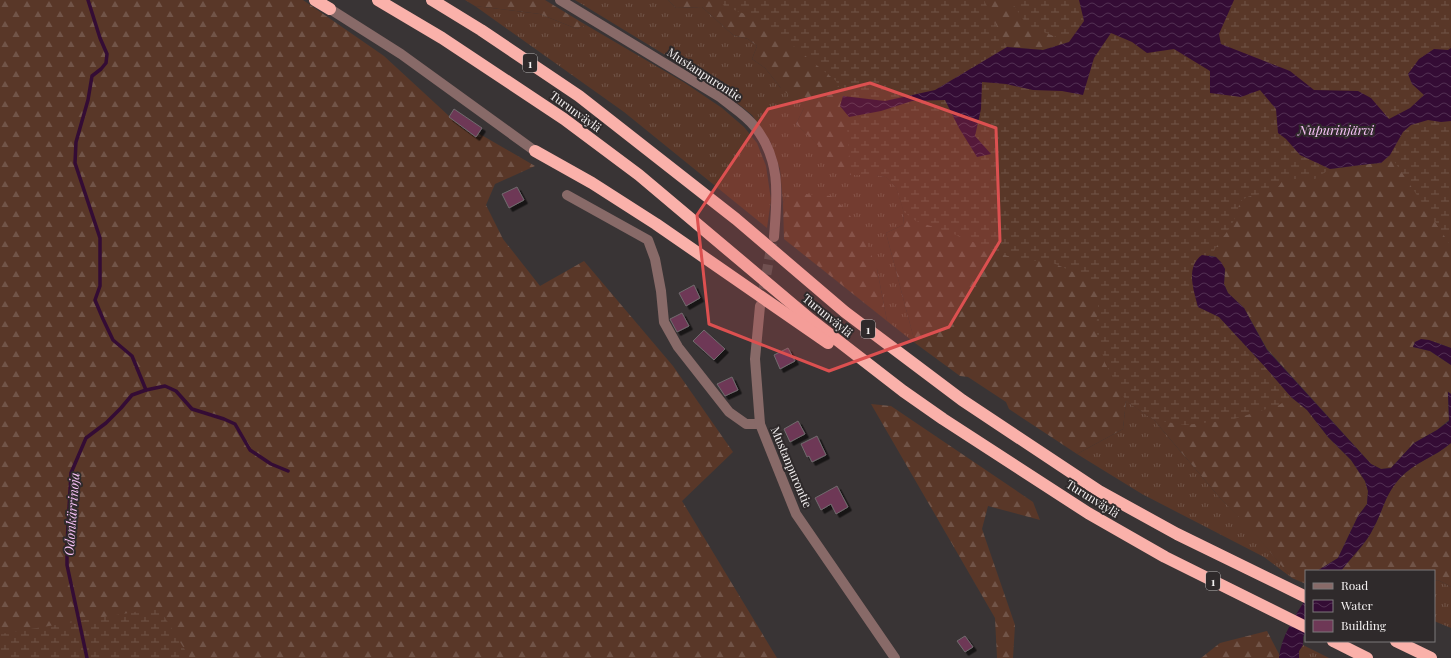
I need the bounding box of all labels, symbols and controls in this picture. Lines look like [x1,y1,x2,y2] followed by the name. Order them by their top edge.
[664,44,746,104] street label: Mustanpurontie
[523,54,537,72] road number: 1
[547,87,605,135] street label: Turunväylä
[1297,121,1375,138] water label: Nupurinjärvi
[800,290,856,340] street label: Turunväylä
[861,320,875,338] road number: 1
[768,424,816,510] street label: Mustanpurontie
[60,472,82,556] water label: Odonkärrinoja
[1063,475,1123,521] street label: Turunväylä
[1305,570,1435,642] legend
[1206,572,1220,590] road number: 1
[1341,577,1368,593] text: Road
[1340,597,1374,613] text: Water
[1341,617,1387,633] text: Building

